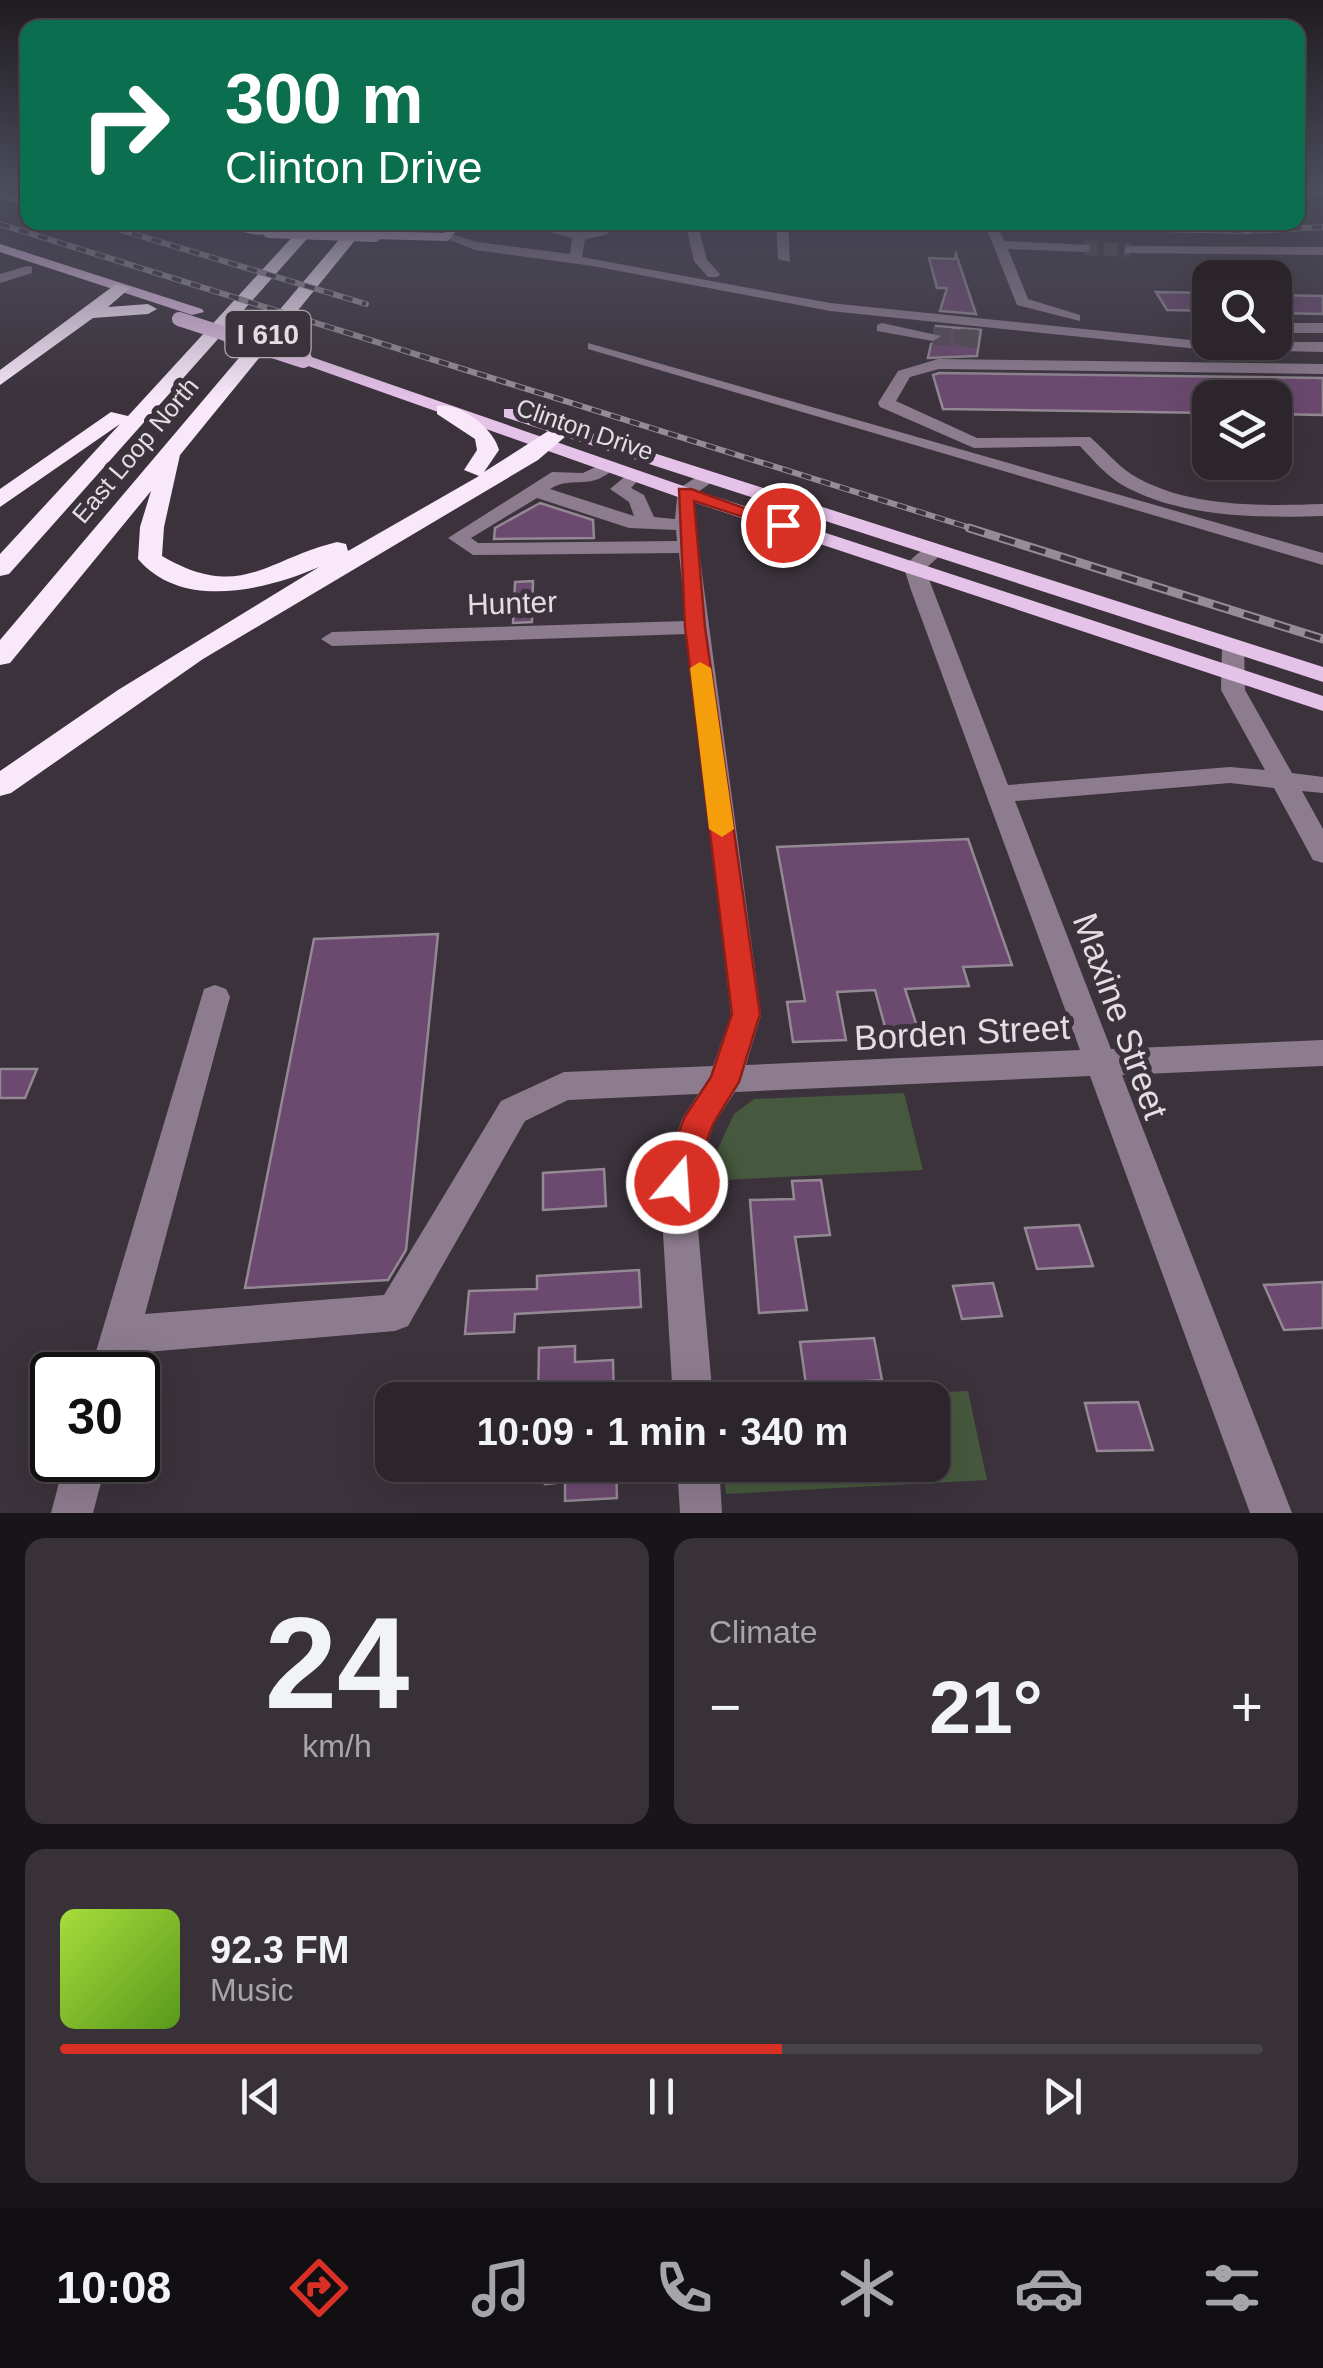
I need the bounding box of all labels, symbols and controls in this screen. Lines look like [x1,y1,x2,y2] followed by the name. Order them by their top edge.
[60,60,190,190] icon: right
[225,60,423,138] text: 300 m
[225,142,483,193] text: Clinton Drive
[1192,260,1292,480] map controls
[1192,260,1292,360] button: search
[226,311,310,357] road number: I 610
[66,372,204,528] street label: East Loop North
[1192,380,1292,480] button: layers
[513,392,657,466] street label: Clinton Drive
[741,483,826,568] pin
[756,498,811,553] icon: arrive
[466,585,558,621] street label: Hunter
[1066,908,1176,1124] street label: Maxine Street
[853,1007,1071,1057] street label: Borden Street
[625,1131,729,1235] position arrow
[30,1352,160,1482] speed limit sign: 30
[477,1411,848,1453] text: 10:09 · 1 min · 340 m
[265,1590,409,1736] text: 24
[709,1614,817,1650] text: Climate
[929,1665,1043,1749] text: 21°
[709,1676,741,1738] text: −
[1231,1676,1263,1738] text: +
[302,1728,372,1764] text: km/h
[210,1929,349,1971] text: 92.3 FM
[210,1972,294,2008] text: Music
[233,2069,288,2124] icon: previous
[634,2069,689,2124] icon: pause
[1035,2069,1090,2124] icon: next
[284,2253,354,2323] icon: directions
[466,2253,536,2323] icon: music
[649,2253,719,2323] icon: phone
[832,2253,902,2323] icon: climate
[1014,2253,1084,2323] icon: car
[1197,2253,1267,2323] icon: filters
[56,2262,171,2313] text: 10:08

